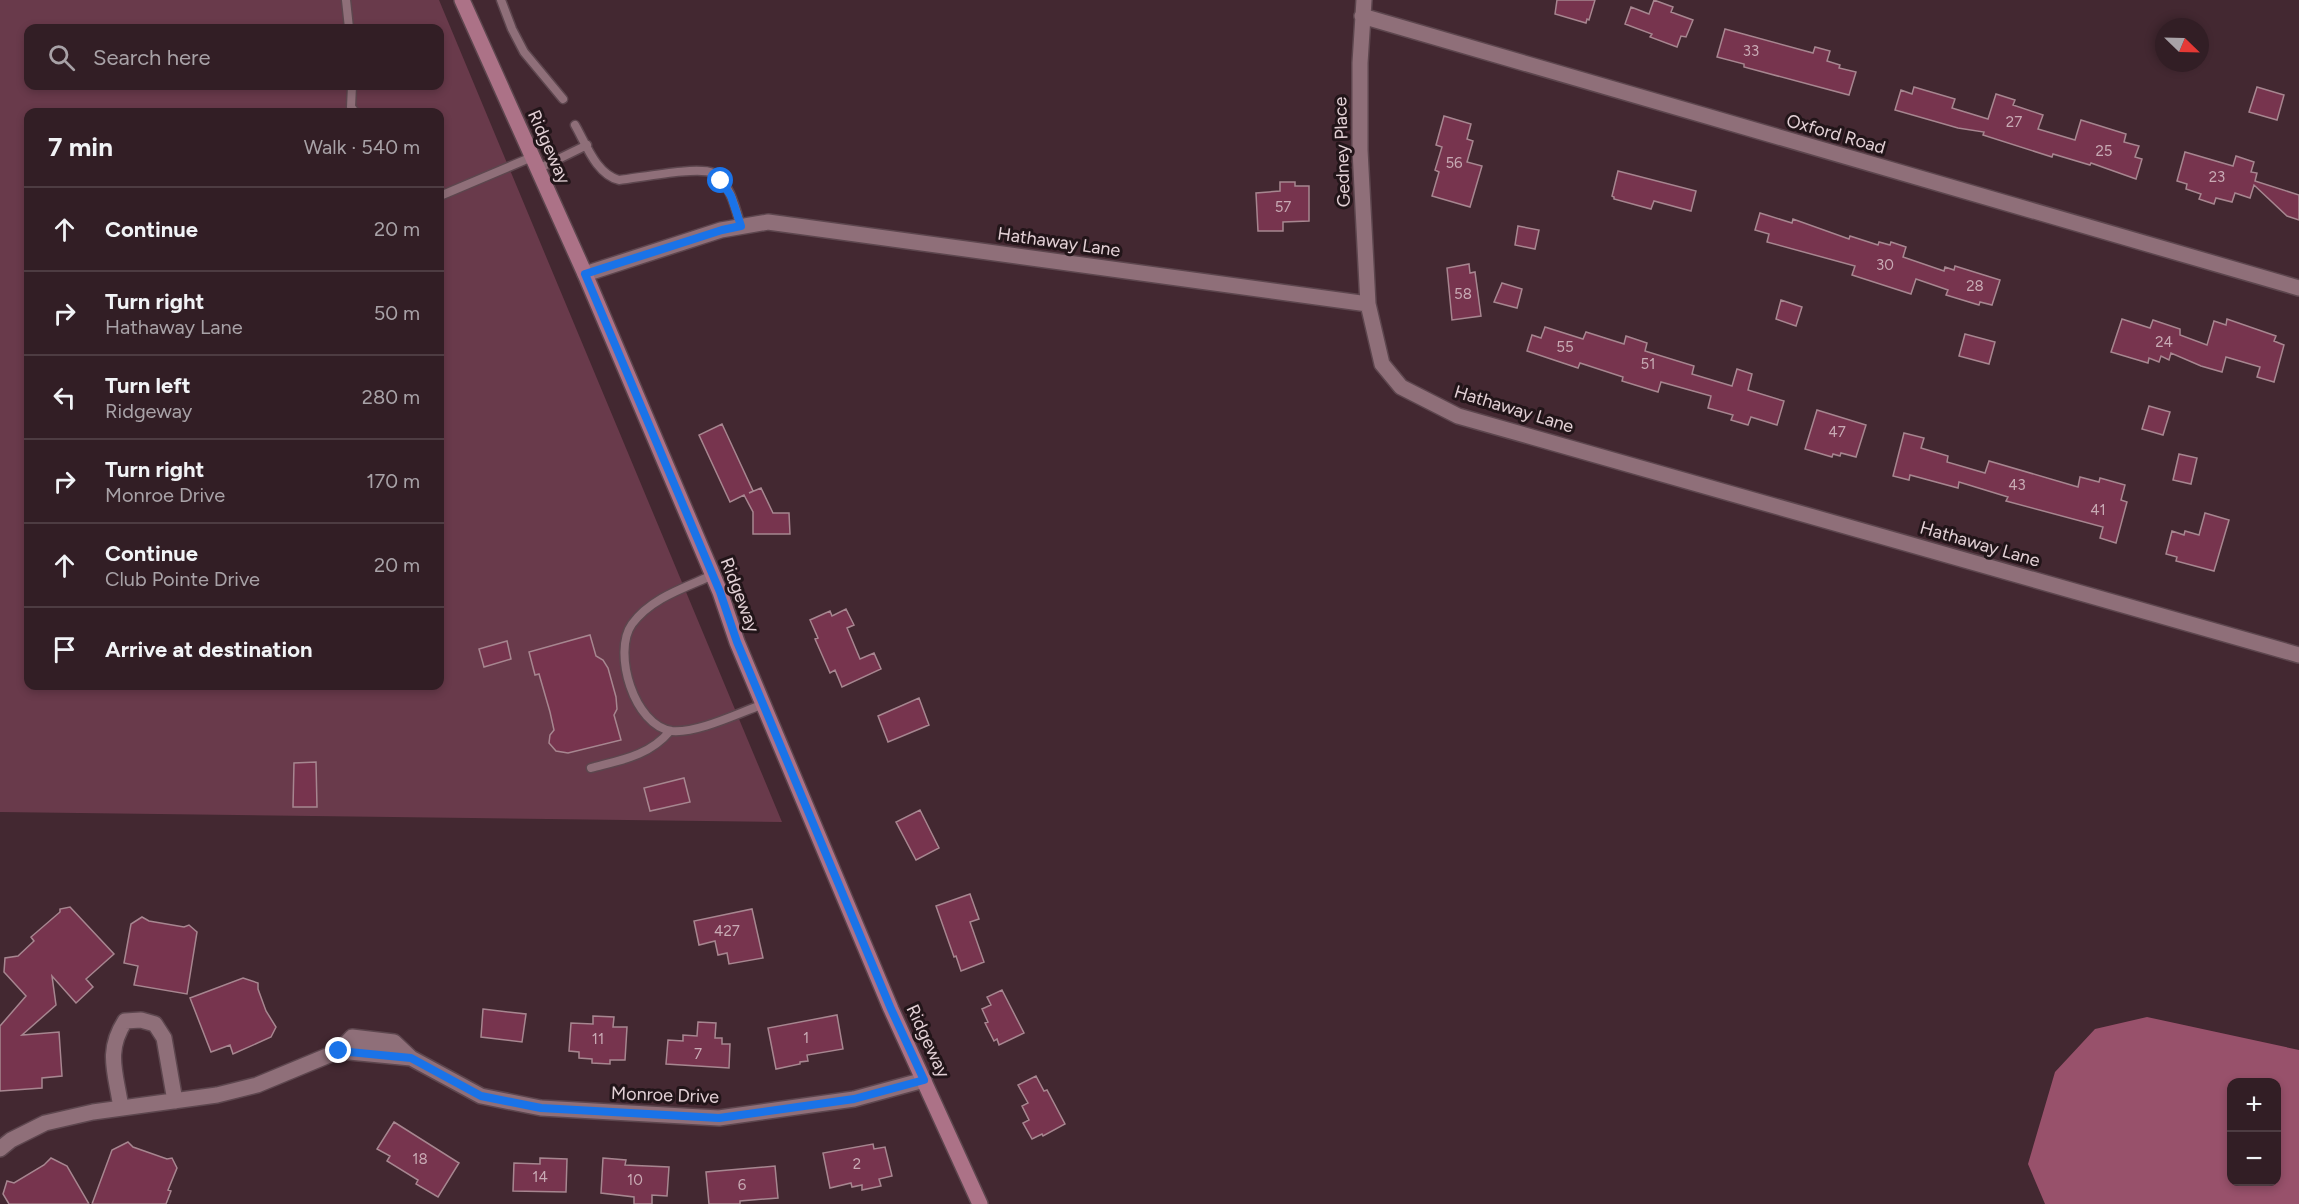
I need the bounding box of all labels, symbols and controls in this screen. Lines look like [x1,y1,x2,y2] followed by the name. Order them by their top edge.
[2155,18,2209,72] north arrow
[24,24,444,90] search box
[45,41,78,74] icon: search
[1743,42,1759,60] house number: 33
[93,44,211,71] text: Search here
[1329,96,1355,208] street label: Gedney Place
[523,107,575,188] street label: Ridgeway
[1784,109,1888,159] street label: Oxford Road
[2006,113,2022,131] house number: 27
[48,131,113,163] text: 7 min
[304,135,420,159] text: Walk · 540 m
[2095,142,2113,160] house number: 25
[1445,154,1463,172] house number: 56
[707,167,733,193] route start
[2209,168,2225,186] house number: 23
[1275,198,1291,216] house number: 57
[48,213,81,246] icon: ahead
[105,216,198,243] text: Continue
[374,217,420,241] text: 20 m
[996,222,1122,262] street label: Hathaway Lane
[1876,256,1894,274] house number: 30
[1966,277,1984,295] house number: 28
[1454,285,1472,303] house number: 58
[105,288,204,315] text: Turn right
[48,297,81,330] icon: right
[374,301,420,325] text: 50 m
[105,315,243,339] text: Hathaway Lane
[2155,333,2173,351] house number: 24
[1556,338,1574,356] house number: 55
[1641,355,1655,373] house number: 51
[105,372,191,399] text: Turn left
[1452,380,1577,438] street label: Hathaway Lane
[48,381,81,414] icon: left
[362,385,420,409] text: 280 m
[105,399,192,423] text: Ridgeway
[1828,423,1846,441] house number: 47
[105,456,204,483] text: Turn right
[48,465,81,498] icon: right
[366,469,420,493] text: 170 m
[2008,476,2026,494] house number: 43
[105,483,225,507] text: Monroe Drive
[2090,501,2106,519] house number: 41
[1917,516,2043,572] street label: Hathaway Lane
[105,540,198,567] text: Continue
[48,549,81,582] icon: ahead
[374,553,420,577] text: 20 m
[716,554,765,636] street label: Ridgeway
[105,567,260,591] text: Club Pointe Drive
[48,633,81,666] icon: arrive
[105,636,313,663] text: Arrive at destination
[714,922,740,940] house number: 427
[901,1001,955,1082] street label: Ridgeway
[803,1029,809,1047] house number: 1
[592,1030,604,1048] house number: 11
[325,1037,351,1063] route end
[694,1045,702,1063] house number: 7
[2227,1078,2281,1186] map controls
[2227,1078,2281,1132] button: +
[611,1082,720,1108] street label: Monroe Drive
[2227,1132,2281,1186] button: −
[412,1150,428,1168] house number: 18
[853,1155,861,1173] house number: 2
[532,1168,548,1186] house number: 14
[627,1171,643,1189] house number: 10
[738,1176,747,1194] house number: 6

